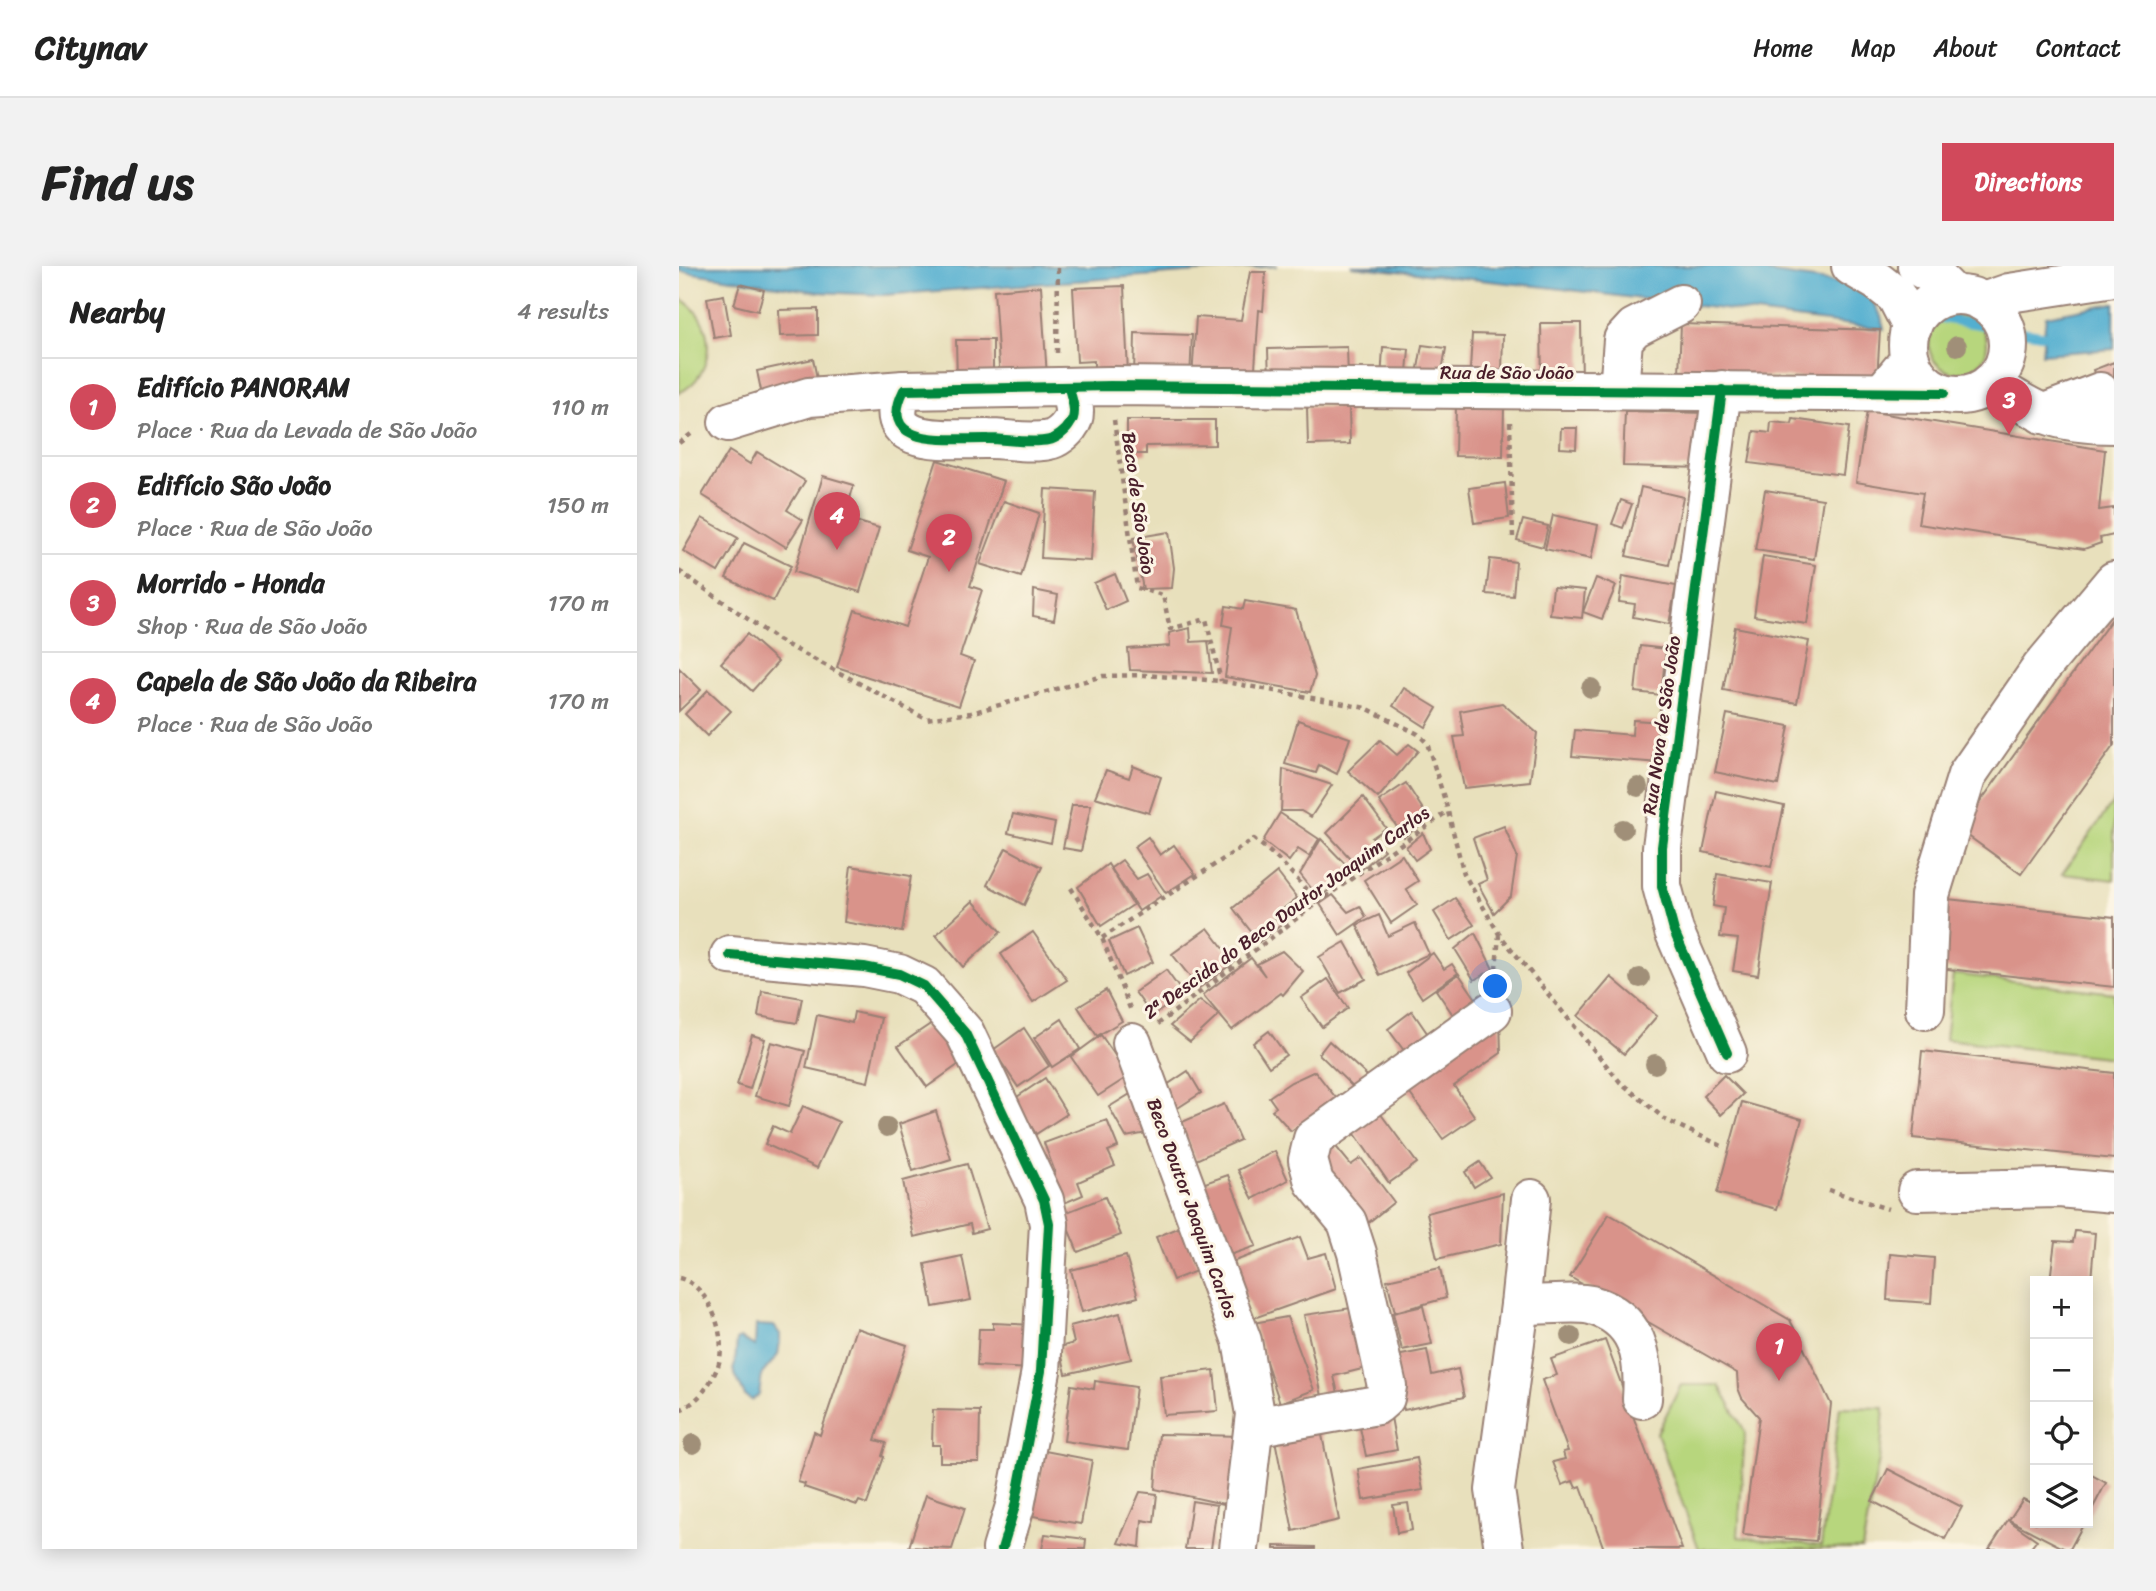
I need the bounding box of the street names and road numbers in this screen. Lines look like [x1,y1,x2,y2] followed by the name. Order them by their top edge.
[1440,356,1574,389] street label: Rua de São João
[1112,430,1165,576] street label: Beco de São João
[1633,633,1690,817] street label: Rua Nova de São João
[1136,797,1437,1028] street label: 2ª Descida do Beco Doutor Joaquim Carlos
[1137,1093,1248,1323] street label: Beco Doutor Joaquim Carlos

